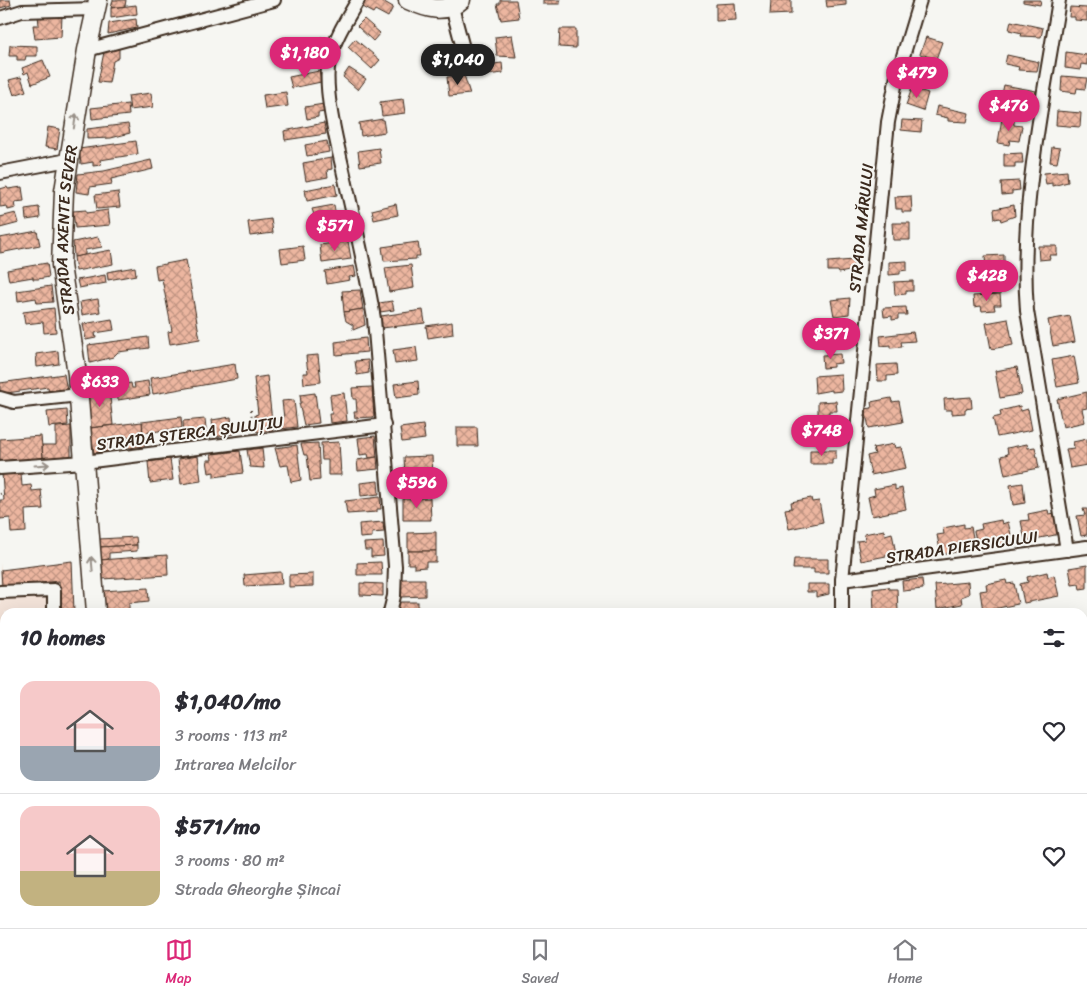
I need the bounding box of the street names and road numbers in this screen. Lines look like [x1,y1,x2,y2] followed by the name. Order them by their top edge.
[46,142,86,317] street label: STRADA AXENTE SEVER
[840,162,882,294] street label: STRADA MĂRULUI
[95,407,286,459] street label: STRADA ȘTERCA ȘULUȚIU
[884,522,1040,572] street label: STRADA PIERSICULUI

